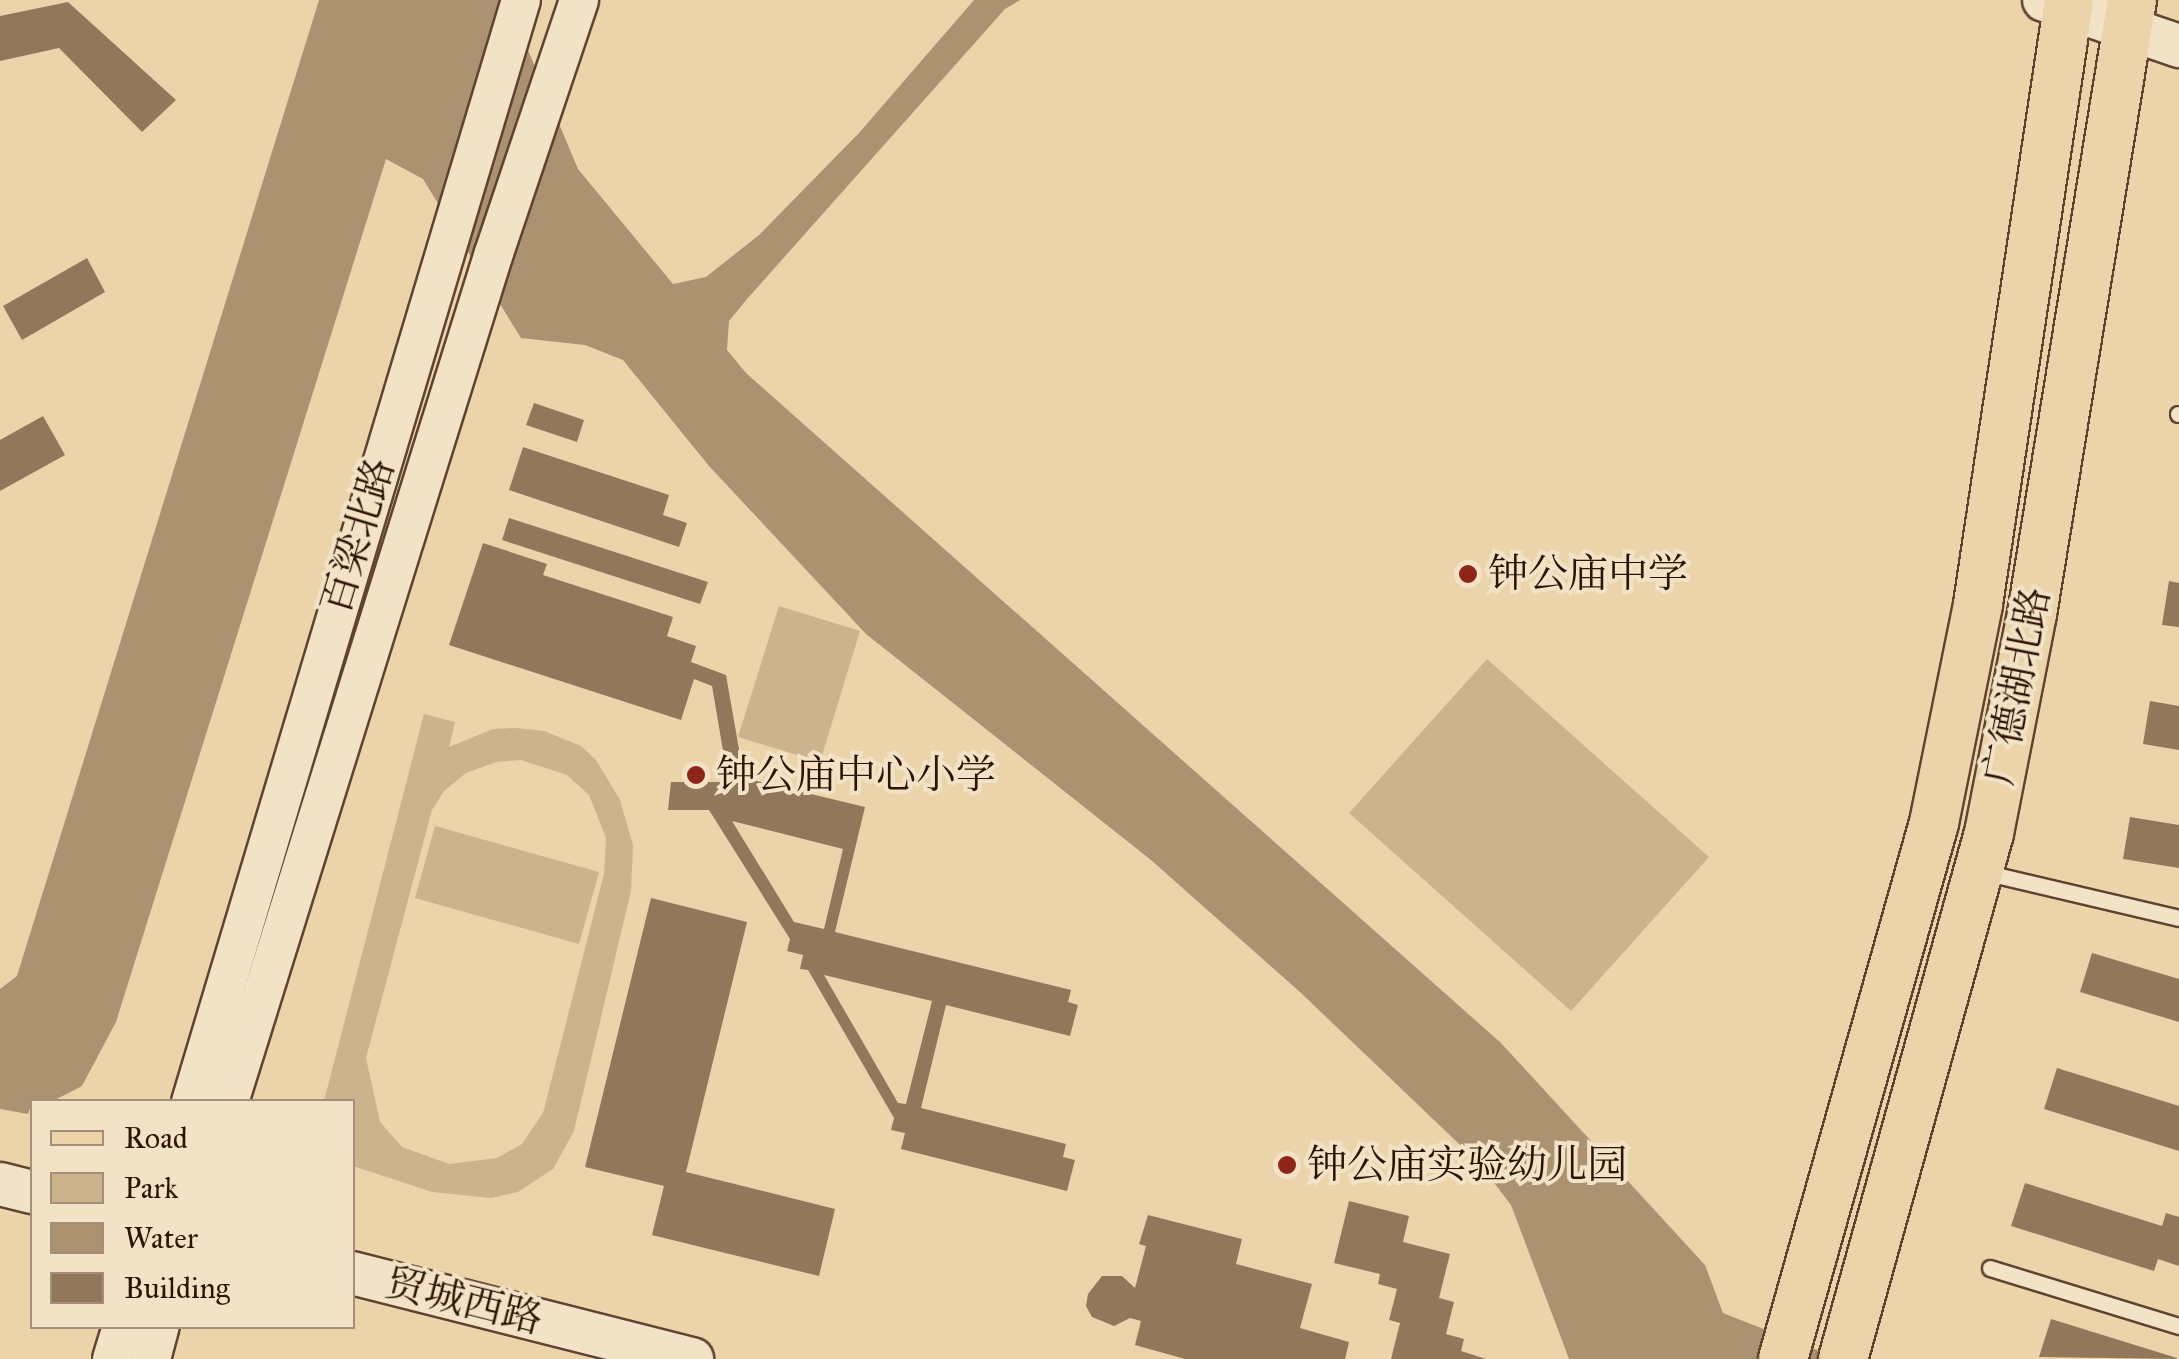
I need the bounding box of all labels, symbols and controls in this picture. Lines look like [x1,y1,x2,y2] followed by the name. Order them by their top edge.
[312,452,404,620] street label: 百梁北路
[1488,550,1688,598] place label: 钟公庙中学
[1457,563,1479,585] marker: 钟公庙中学
[1974,583,2060,789] street label: 广德湖北路
[716,751,996,799] place label: 钟公庙中心小学
[685,764,707,786] marker: 钟公庙中心小学
[30,1099,355,1329] legend
[124,1120,188,1156] text: Road
[1307,1141,1627,1189] place label: 钟公庙实验幼儿园
[1276,1154,1298,1176] marker: 钟公庙实验幼儿园
[124,1170,178,1206] text: Park
[124,1220,198,1256] text: Water
[381,1258,547,1344] street label: 贸城西路
[124,1270,230,1306] text: Building

